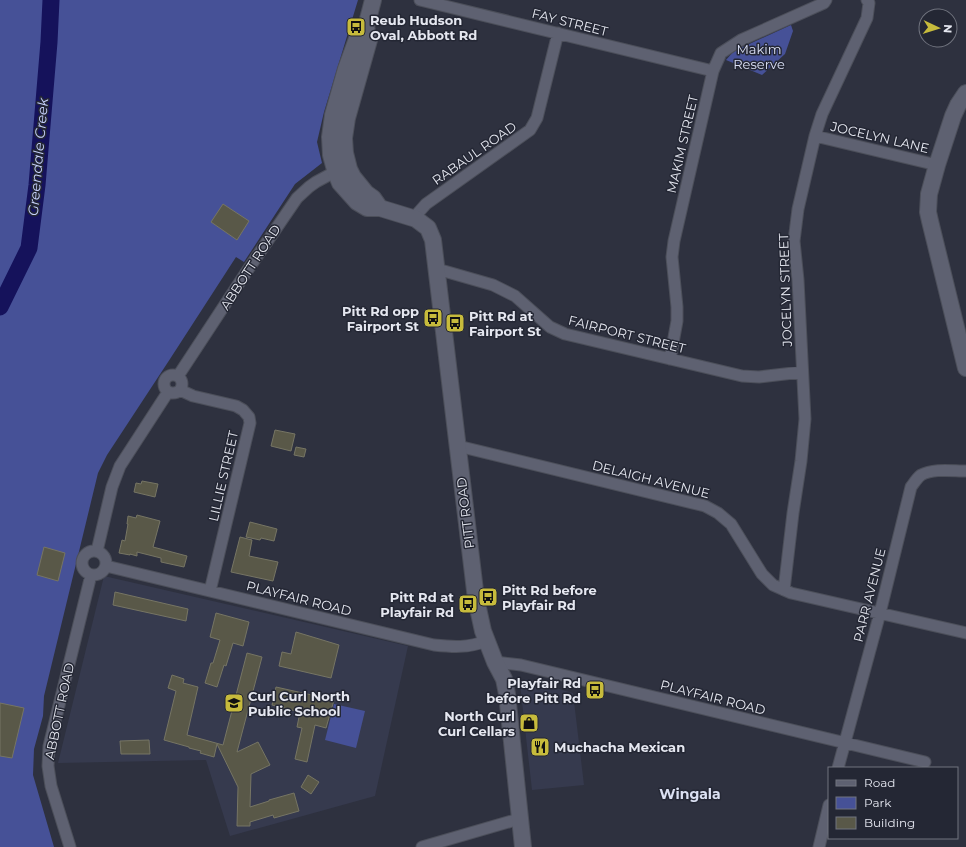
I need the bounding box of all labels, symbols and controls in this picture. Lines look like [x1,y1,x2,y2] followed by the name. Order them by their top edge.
[530,5,610,39] street label: FAY STREET
[918,8,958,48] north arrow
[370,12,477,43] place label: Reub Hudson Oval, Abbott Rd
[345,16,367,38] bus stop icon: Reub Hudson Oval, Abbott Rd
[941,24,955,34] text: N
[733,41,785,72] park label: Makim Reserve
[663,93,701,195] street label: MAKIM STREET
[24,97,52,217] water label: Greendale Creek
[429,118,519,188] street label: RABAUL ROAD
[828,118,931,156] street label: JOCELYN LANE
[216,221,284,313] street label: ABBOTT ROAD
[775,232,795,348] street label: JOCELYN STREET
[342,303,419,334] place label: Pitt Rd opp Fairport St
[422,307,444,329] bus stop icon: Pitt Rd opp Fairport St
[469,308,542,339] place label: Pitt Rd at Fairport St
[444,312,466,334] bus stop icon: Pitt Rd at Fairport St
[567,312,688,356] street label: FAIRPORT STREET
[205,429,241,523] street label: LILLIE STREET
[591,457,711,501] street label: DELAIGH AVENUE
[453,476,477,550] street label: PITT ROAD
[850,546,888,644] street label: PARR AVENUE
[245,577,353,619] street label: PLAYFAIR ROAD
[502,582,597,613] place label: Pitt Rd before Playfair Rd
[477,586,499,608] bus stop icon: Pitt Rd before Playfair Rd
[380,589,454,620] place label: Pitt Rd at Playfair Rd
[457,593,479,615] bus stop icon: Pitt Rd at Playfair Rd
[41,661,77,761] street label: ABBOTT ROAD
[486,675,581,706] place label: Playfair Rd before Pitt Rd
[659,676,767,718] street label: PLAYFAIR ROAD
[584,679,606,701] bus stop icon: Playfair Rd before Pitt Rd
[248,688,350,719] place label: Curl Curl North Public School
[223,692,245,714] school or university icon: Curl Curl North Public School
[438,708,515,739] place label: North Curl Curl Cellars
[518,712,540,734] shop icon: North Curl Curl Cellars
[529,736,551,758] restaurant icon: Muchacha Mexican
[554,739,685,755] place label: Muchacha Mexican
[828,767,958,839] legend
[864,775,895,790] text: Road
[659,785,721,803] district label: Wingala
[864,795,892,810] text: Park
[864,815,915,830] text: Building

